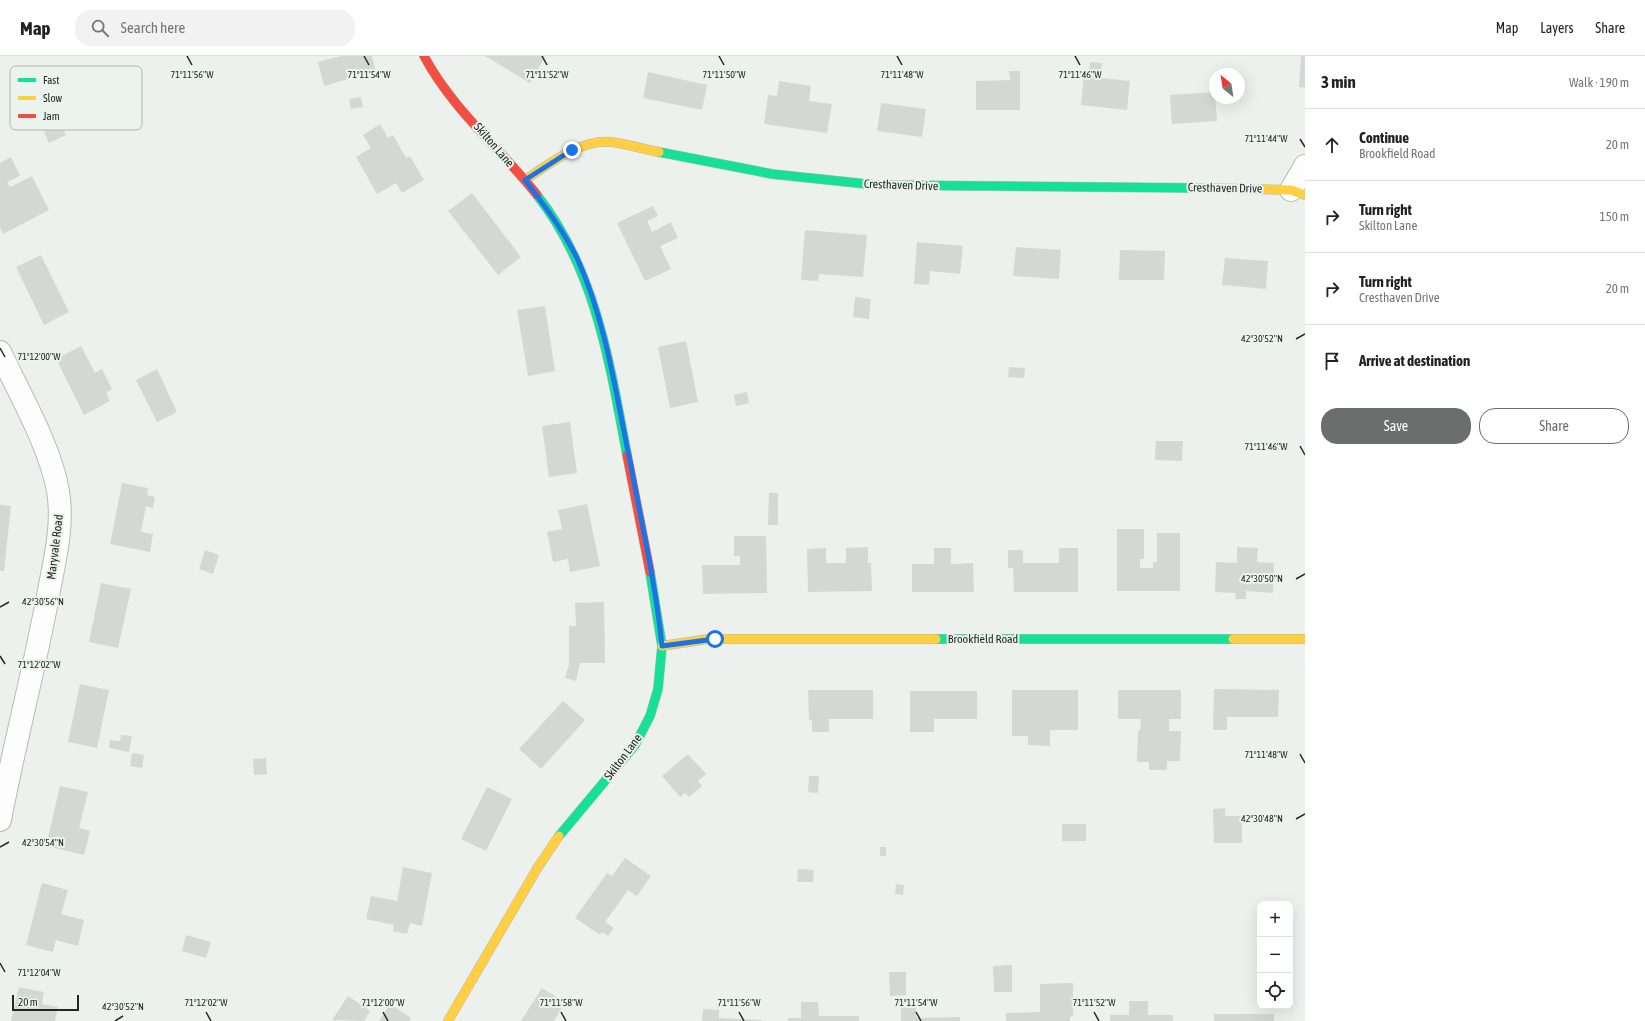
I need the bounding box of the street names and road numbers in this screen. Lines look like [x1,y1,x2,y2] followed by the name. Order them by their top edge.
[471,120,517,170] street label: Skilton Lane
[864,177,938,193] street label: Cresthaven Drive
[1188,180,1262,196] street label: Cresthaven Drive
[44,514,66,580] street label: Maryvale Road
[948,632,1018,646] street label: Brookfield Road
[601,731,645,783] street label: Skilton Lane

